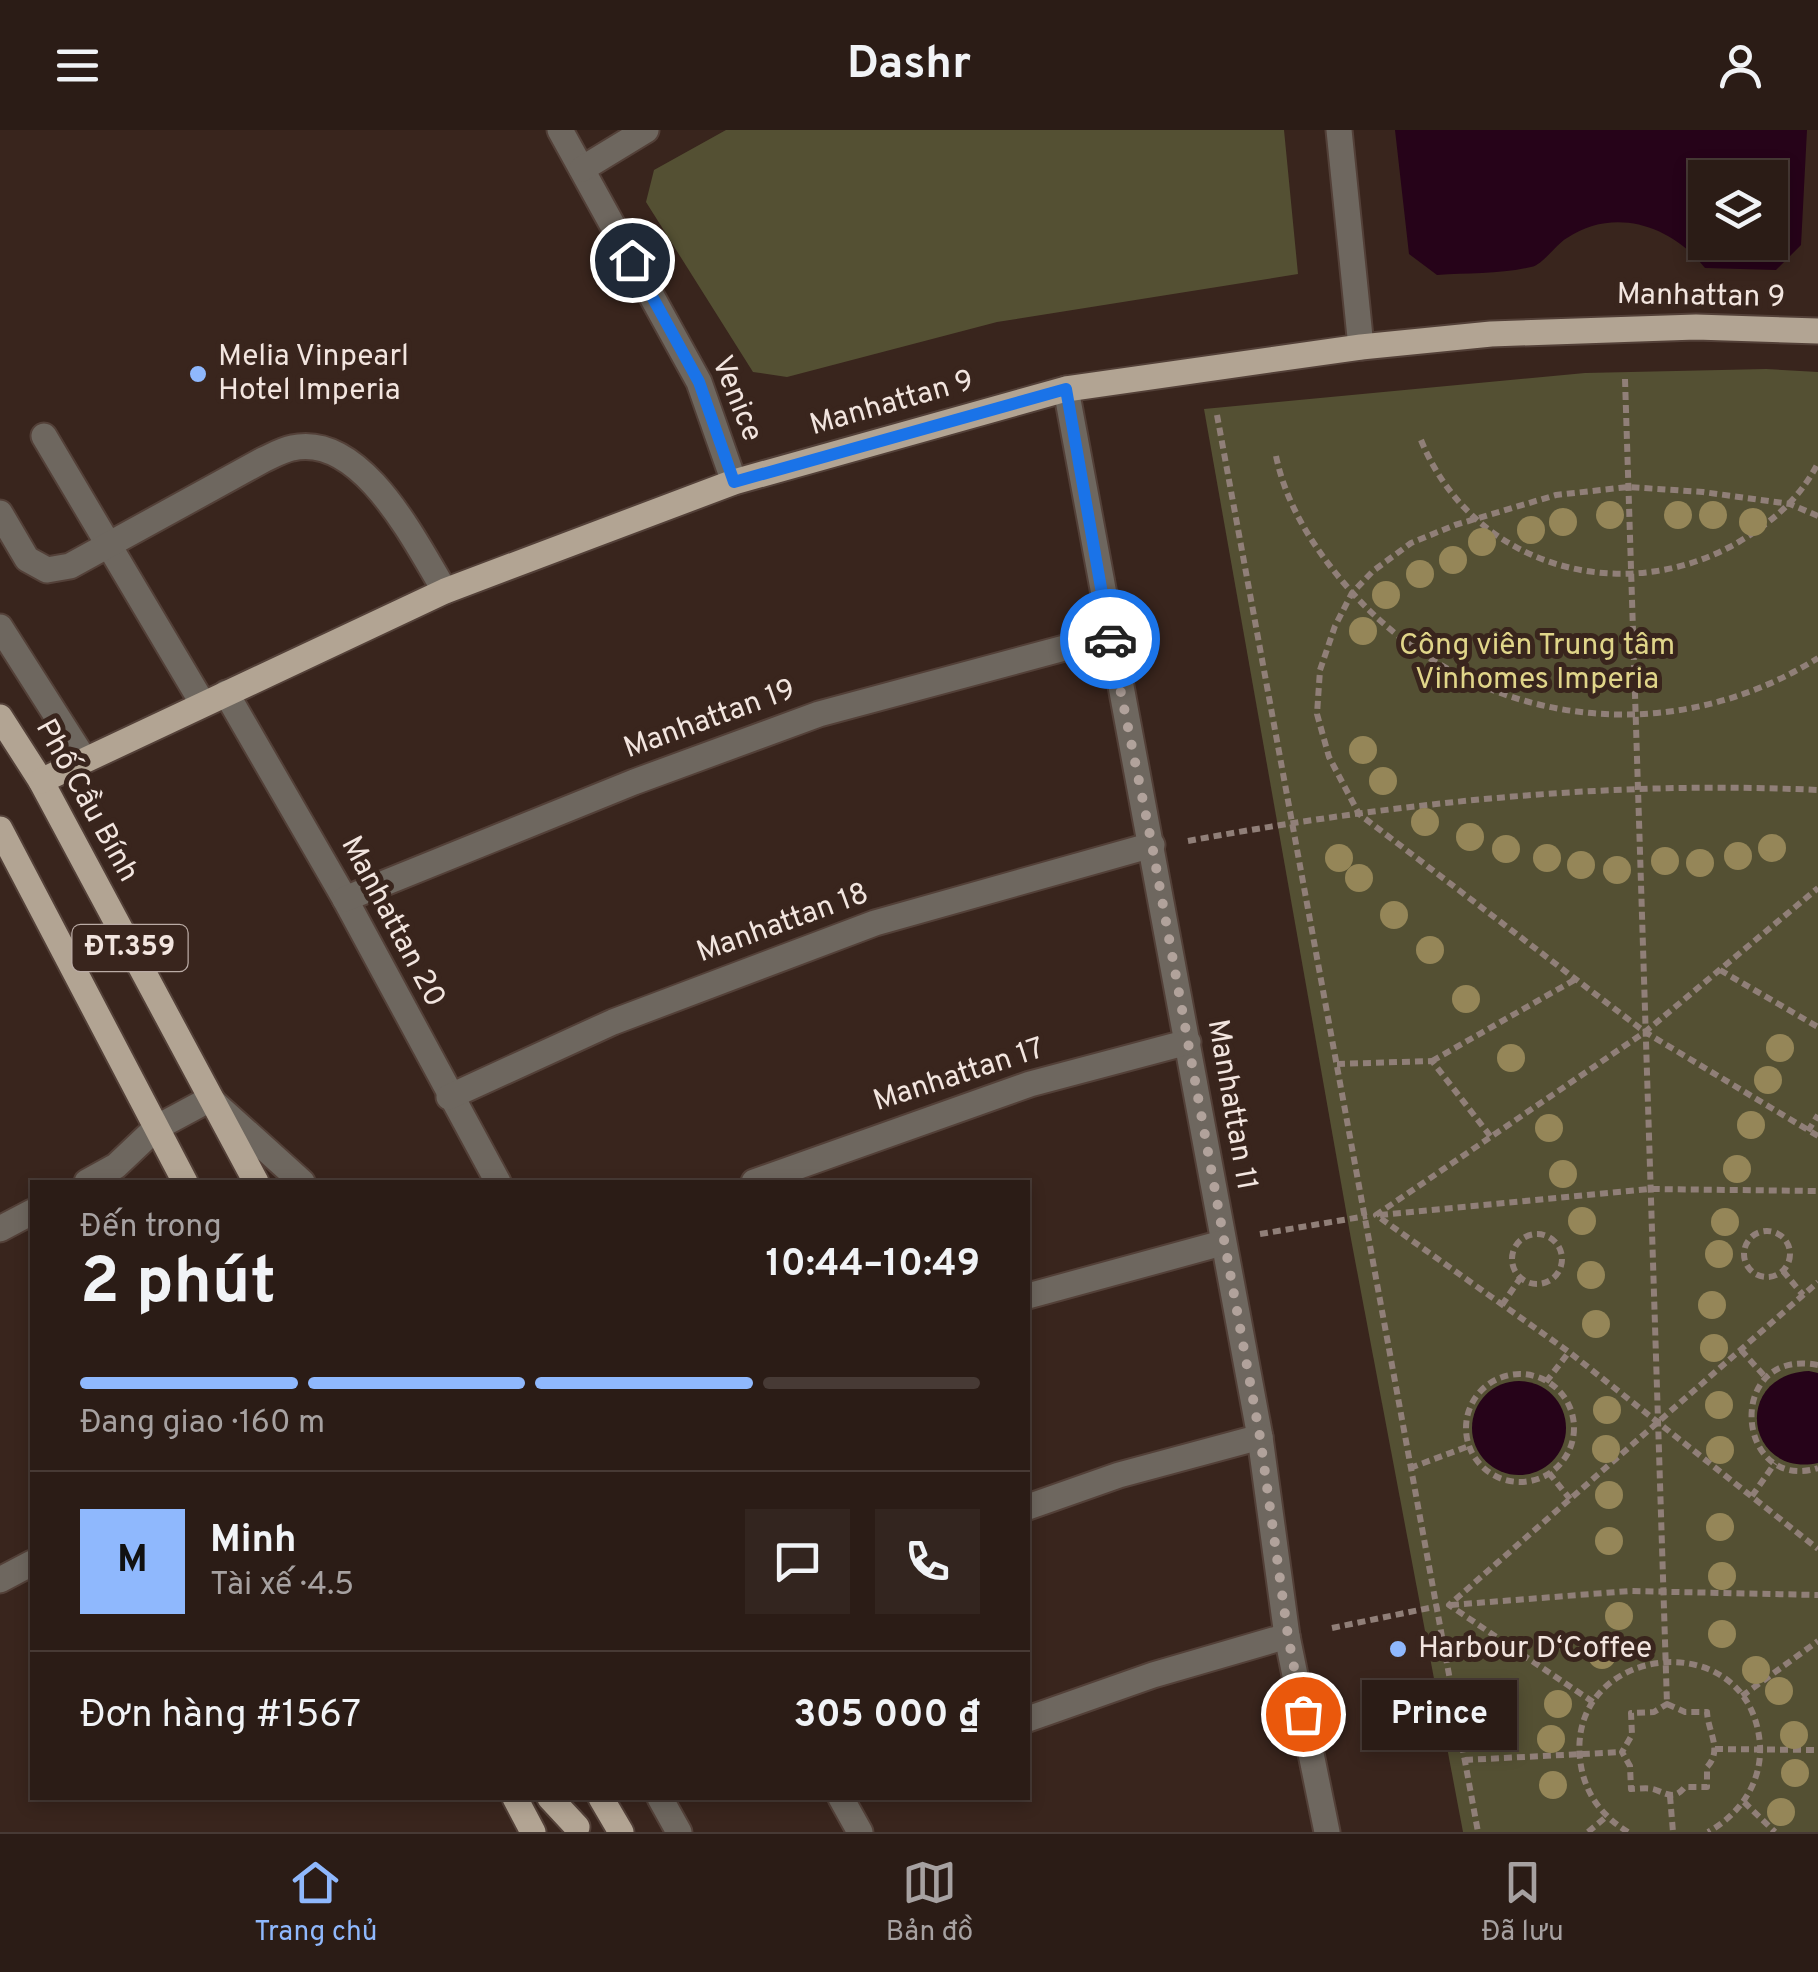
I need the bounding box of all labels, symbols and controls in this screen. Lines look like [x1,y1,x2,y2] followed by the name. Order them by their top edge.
[847,37,971,94] text: Dashr
[50,38,105,93] icon: menu
[1713,38,1768,93] icon: person
[1688,160,1788,260] map controls
[1688,160,1788,260] button: layers
[590,218,675,303] pin
[605,233,660,288] icon: home
[1616,277,1786,317] street label: Manhattan 9
[218,339,409,410] place label: Melia Vinpearl Hotel Imperia
[702,351,770,447] street label: Venice
[187,363,209,385] marker: Melia Vinpearl Hotel Imperia
[806,363,978,445] street label: Manhattan 9
[1060,589,1160,689] courier
[1083,612,1138,667] icon: car
[1399,628,1675,699] park label: Công viên Trung tâm Vinhomes Imperia
[619,672,801,768] street label: Manhattan 19
[26,713,147,889] street label: Phố Cầu Bính
[331,830,453,1014] street label: Manhattan 20
[692,876,874,972] street label: Manhattan 18
[72,925,188,971] road number: ĐT.359
[1198,1017,1264,1193] street label: Manhattan 11
[869,1031,1049,1121] street label: Manhattan 17
[80,1208,222,1248] text: Đến trong
[765,1241,980,1290] text: 10:44–10:49
[80,1244,276,1326] text: 2 phút
[80,1404,325,1444] text: Đang giao · 160 m
[745,1509,850,1614] button: chat
[875,1509,980,1614] button: phone
[210,1517,297,1566] text: Minh
[117,1537,148,1586] text: M
[210,1566,354,1606] text: Tài xế · 4.5
[1418,1631,1652,1668] place label: Harbour D‘Coffee
[1387,1638,1409,1660] marker: Harbour D‘Coffee
[1261,1672,1346,1757] pin
[1363,1679,1518,1749] callout: Prince
[1276,1687,1331,1742] icon: bag
[80,1692,361,1741] text: Đơn hàng #1567
[793,1692,980,1741] text: 305 000 ₫
[1391,1695,1488,1735] text: Prince
[254,1855,377,1951] tab: Trang chủ
[886,1855,973,1951] tab: Bản đồ
[1481,1855,1564,1951] tab: Đã lưu

